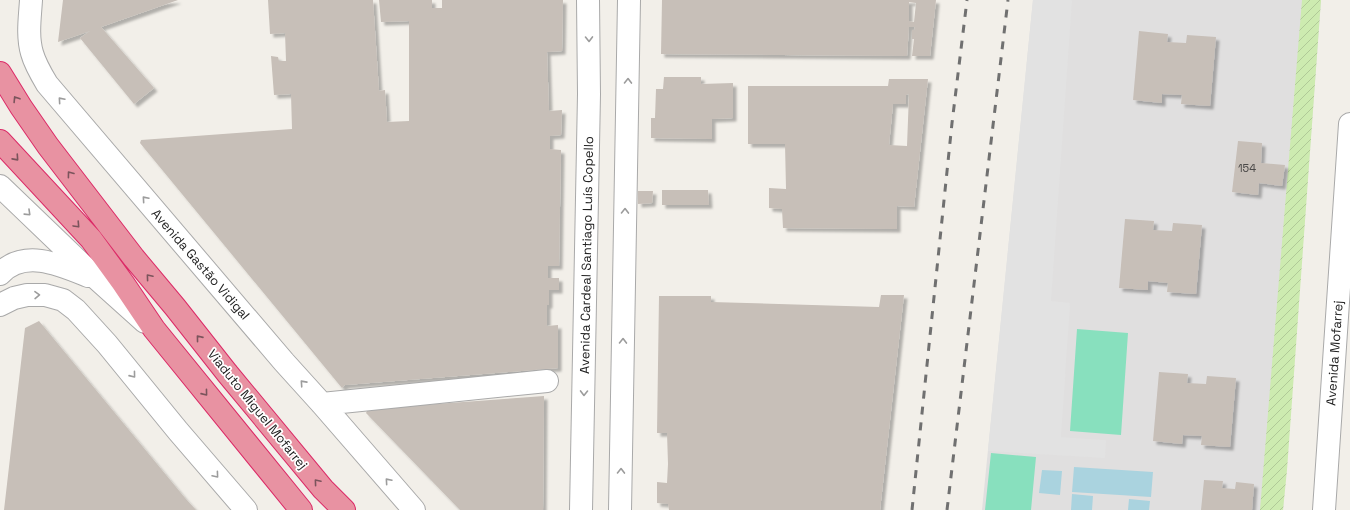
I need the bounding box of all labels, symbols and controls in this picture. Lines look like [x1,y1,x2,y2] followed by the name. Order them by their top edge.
[585,36,593,42] one-way arrow
[623,78,632,84] one-way arrow
[14,96,21,103] one-way arrow
[58,98,65,105] one-way arrow
[576,136,597,374] street label: Avenida Cardeal Santiago Luís Copello
[11,153,18,161] one-way arrow
[1238,161,1256,175] house number: 154
[67,172,74,179] one-way arrow
[142,197,149,204] one-way arrow
[148,205,254,323] street label: Avenida Gastão Vidigal
[23,208,31,216] one-way arrow
[621,208,629,214] one-way arrow
[72,220,80,228] one-way arrow
[147,274,154,281] one-way arrow
[34,291,40,299] one-way arrow
[1322,300,1347,406] street label: Avenida Mofarrej
[197,335,204,342] one-way arrow
[619,338,627,344] one-way arrow
[204,346,311,473] street label: Viaduto Miguel Mofarrej
[128,371,135,378] one-way arrow
[300,380,307,387] one-way arrow
[200,388,207,395] one-way arrow
[579,390,588,396] one-way arrow
[617,468,625,474] one-way arrow
[212,470,219,478] one-way arrow
[385,478,392,486] one-way arrow
[315,479,322,486] one-way arrow

